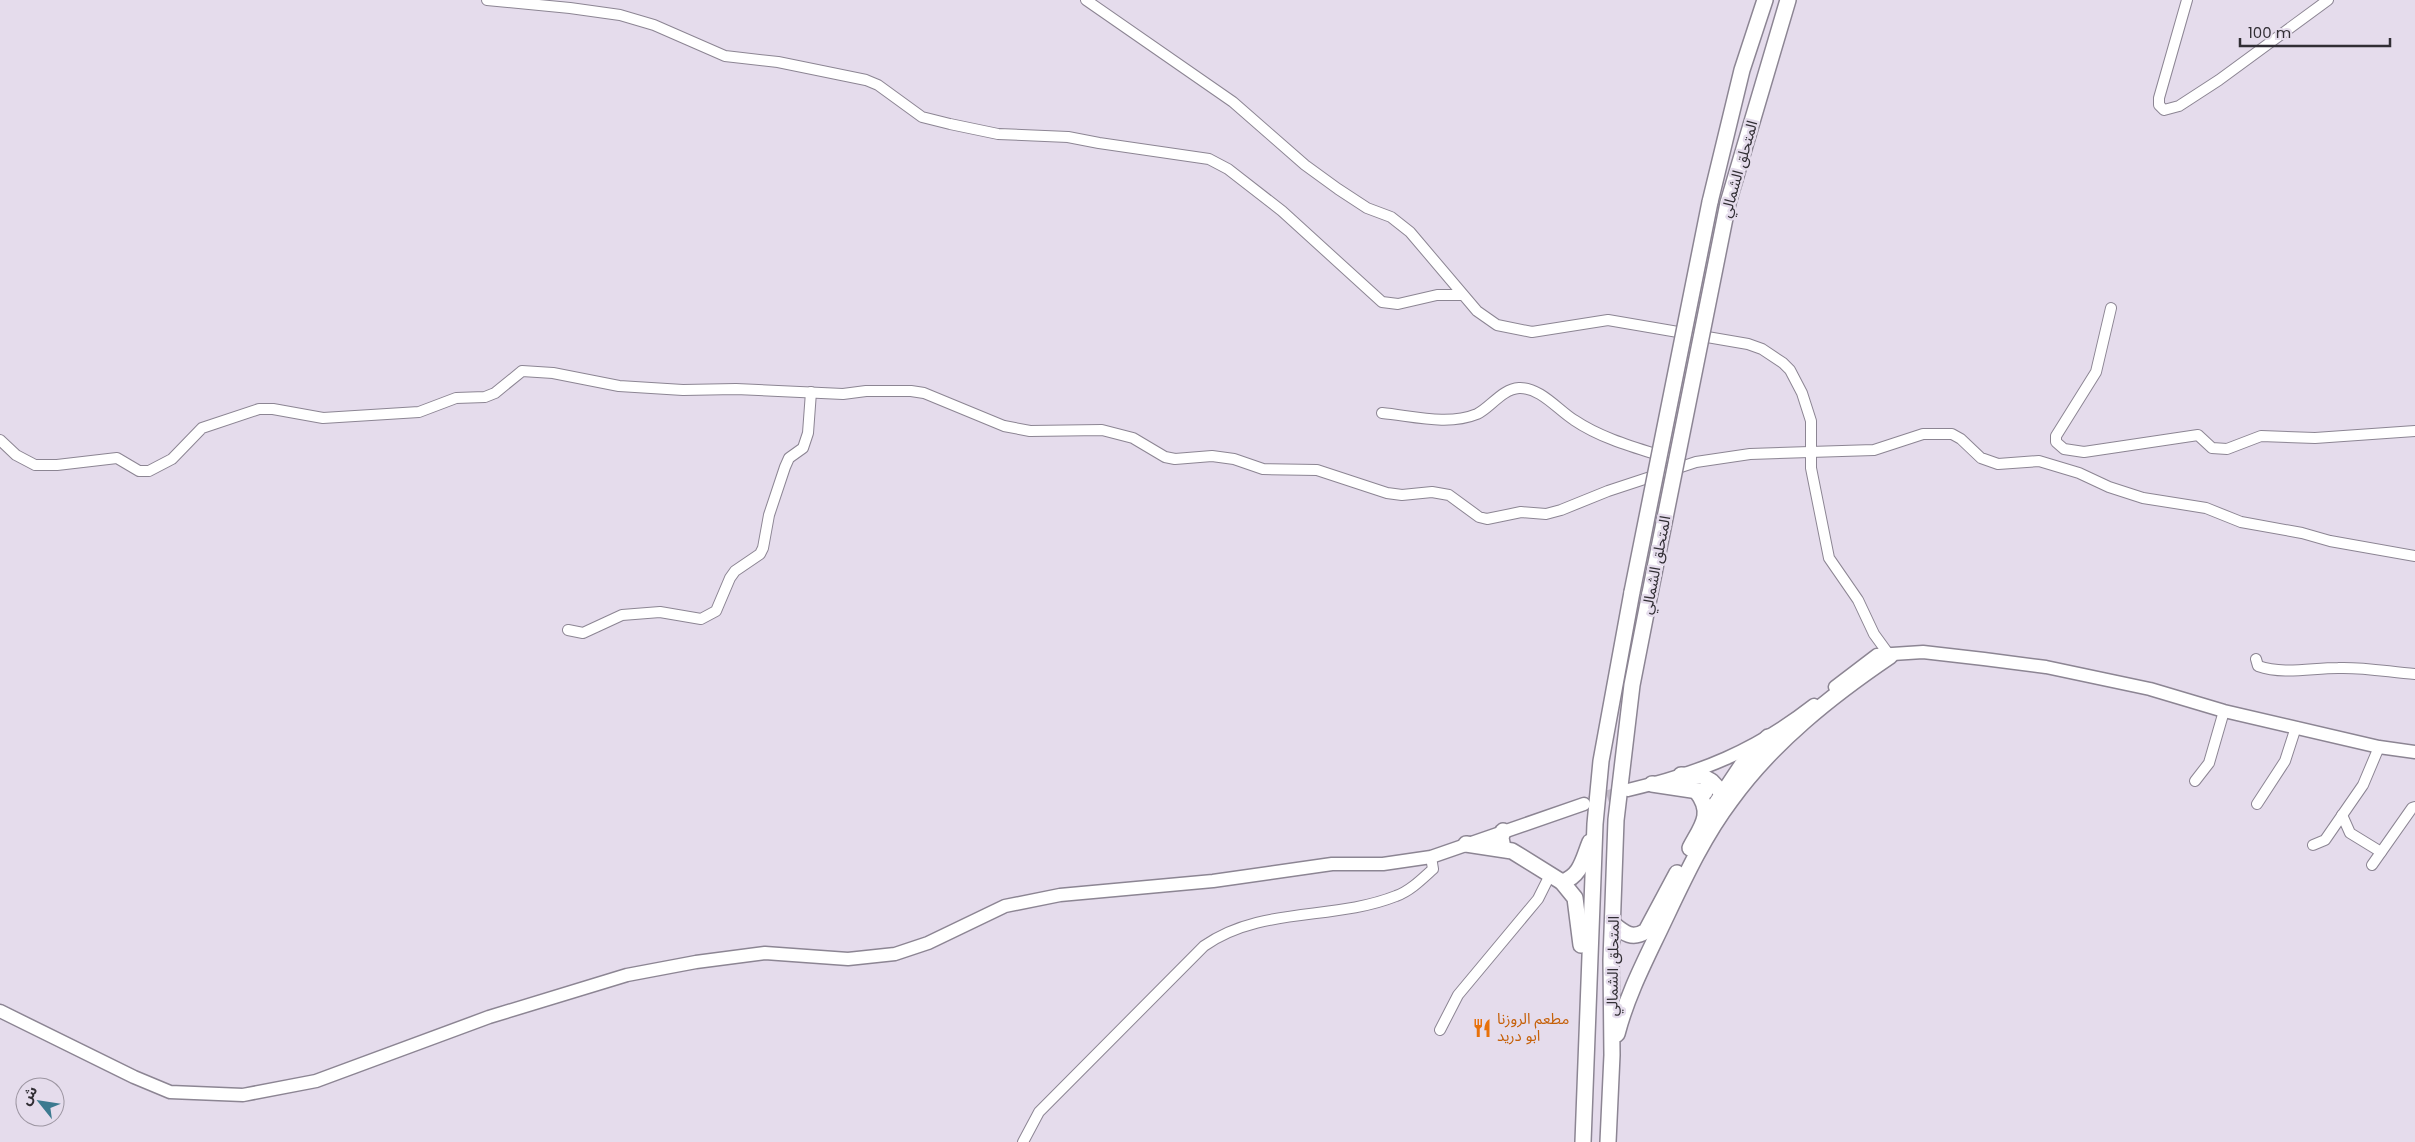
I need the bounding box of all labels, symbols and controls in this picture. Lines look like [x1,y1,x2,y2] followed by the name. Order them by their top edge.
[2240,15,2390,47] scale bar
[2248,22,2291,43] text: 100 m
[1715,118,1764,220] street label: المتحلق الشمالي
[1636,514,1677,616] street label: المتحلق الشمالي
[1601,916,1625,1016] street label: المتحلق الشمالي
[1497,1008,1569,1046] place label: مطعم الروزنا ابو دريد
[1471,1017,1493,1039] restaurant icon: مطعم الروزنا ابو دريد
[15,1077,65,1127] north arrow
[15,1082,42,1109] text: ش

